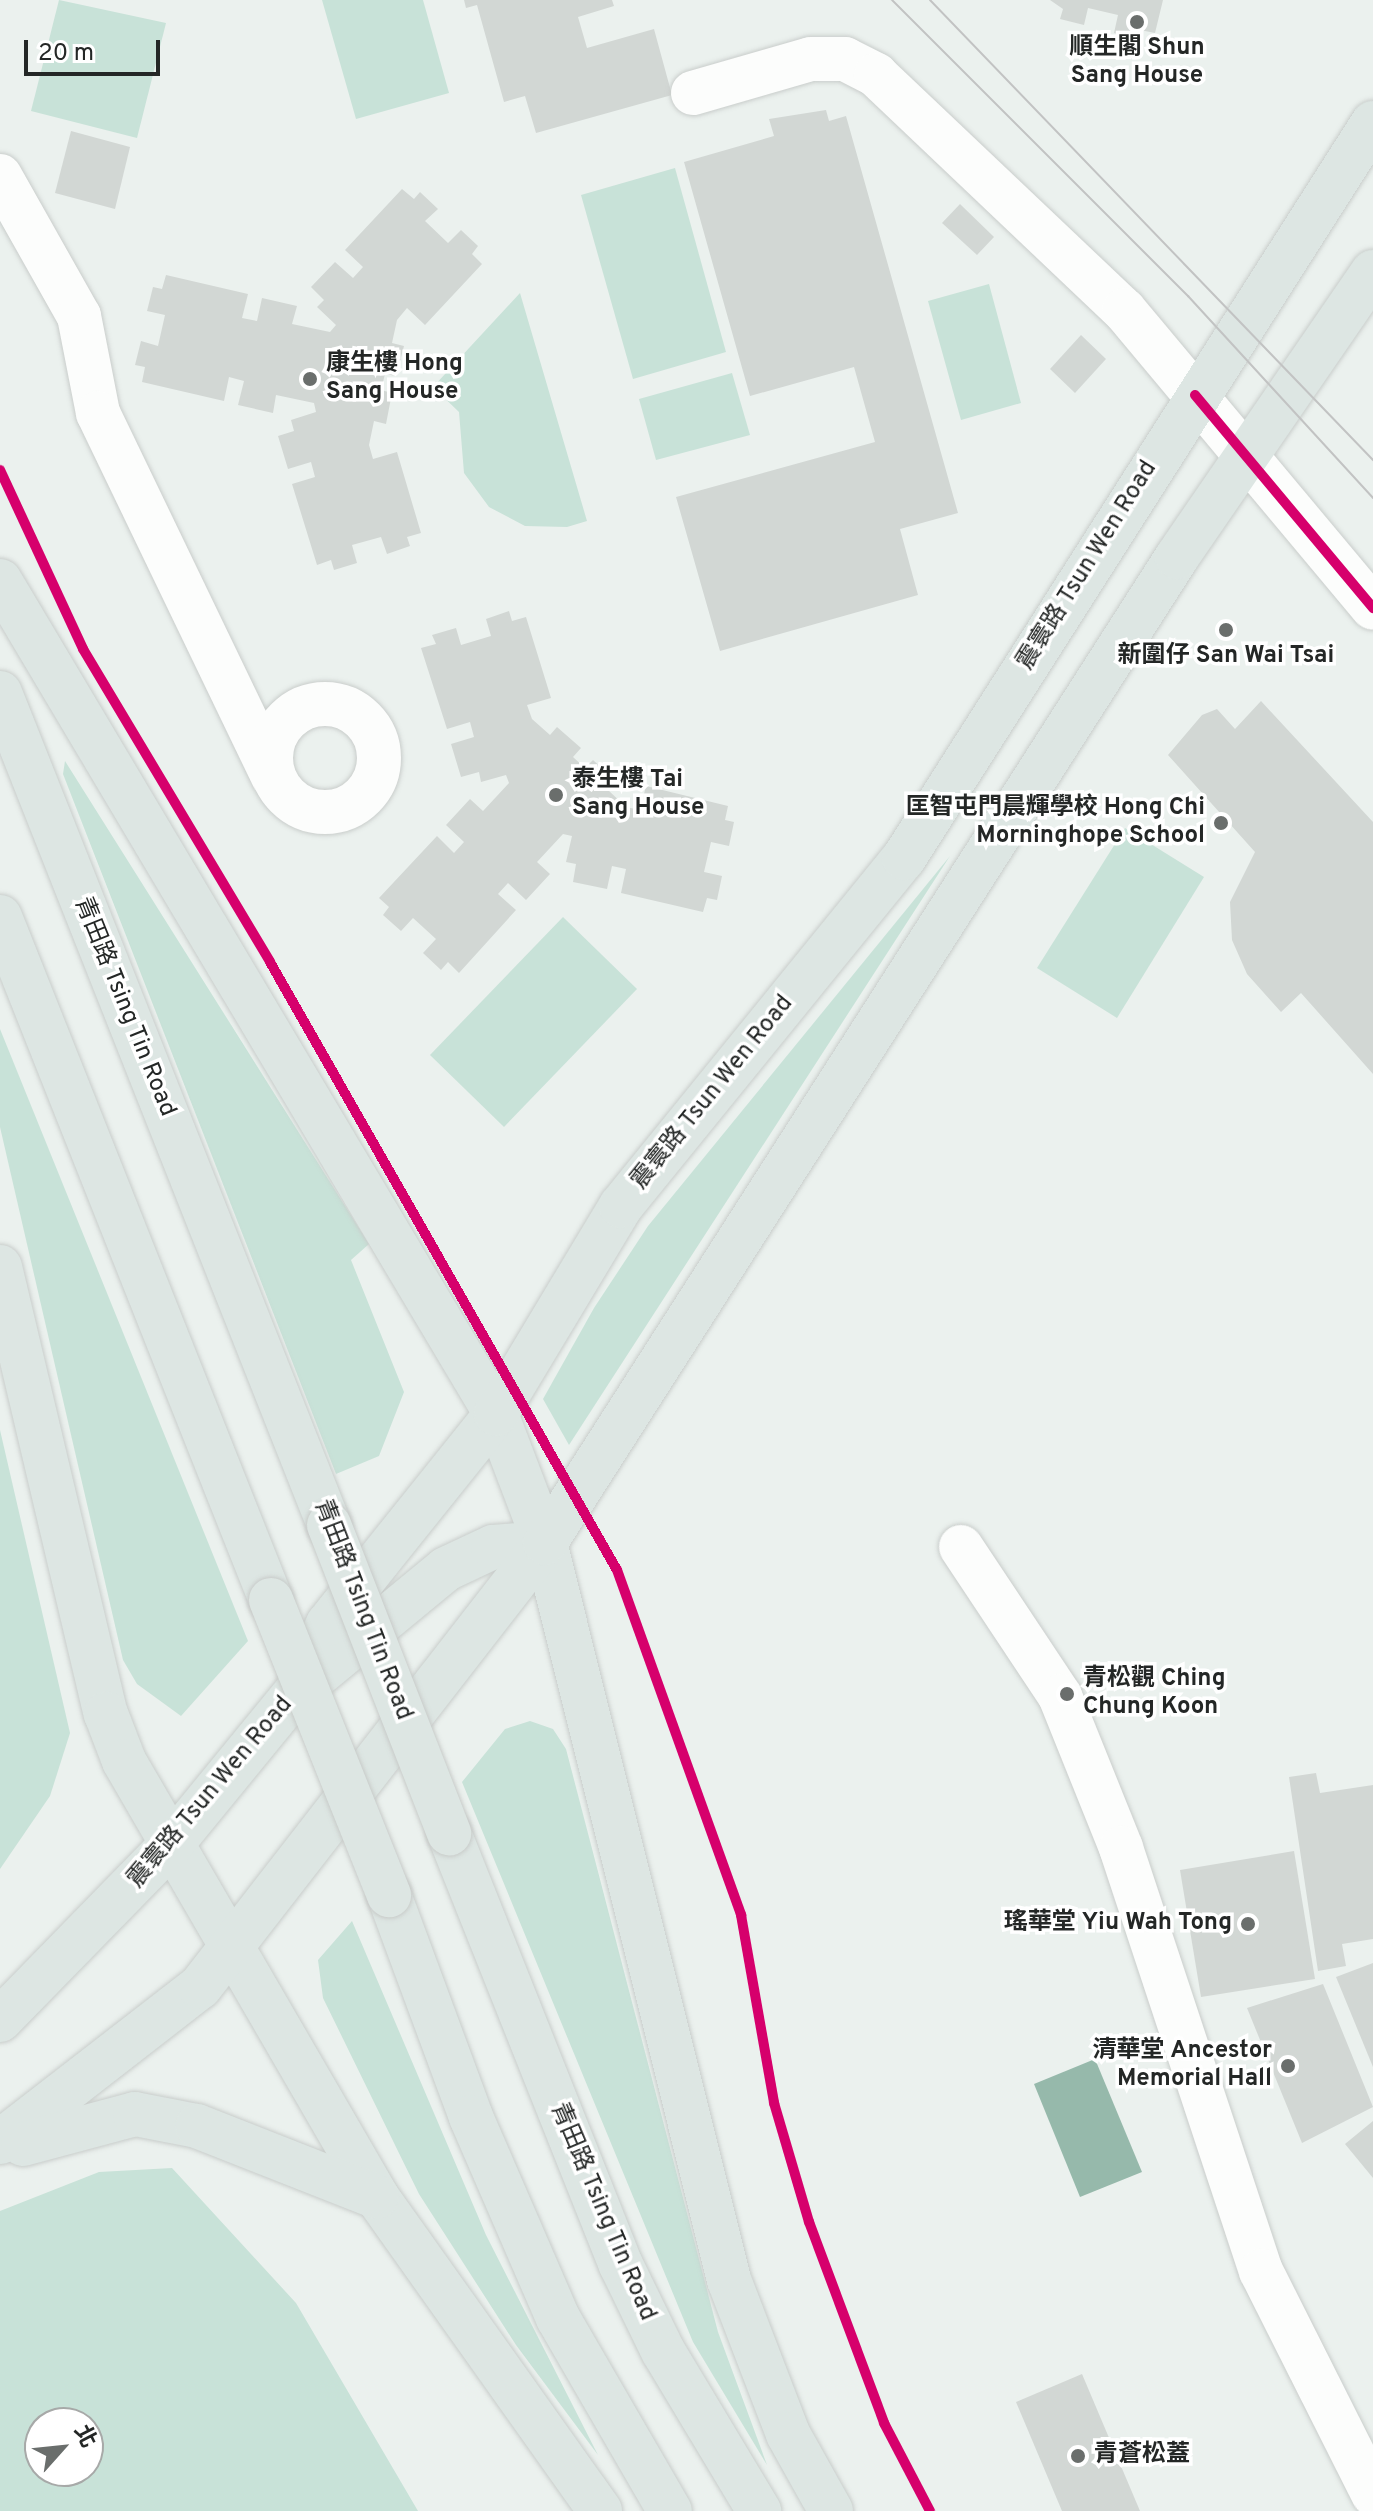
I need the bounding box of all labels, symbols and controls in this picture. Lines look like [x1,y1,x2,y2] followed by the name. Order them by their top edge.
[1128,13,1146,31] marker: 順生閣 Shun Sang House
[28,24,164,74] scale bar
[1069,35,1205,91] place label: 順生閣 Shun Sang House
[38,39,94,69] text: 20 m
[326,351,463,407] place label: 康生樓 Hong Sang House
[301,370,319,388] marker: 康生樓 Hong Sang House
[1012,456,1164,676] street label: 震寰路 Tsun Wen Road
[1217,621,1235,639] marker: 新圍仔 San Wai Tsai
[1118,643,1334,671] place label: 新圍仔 San Wai Tsai
[572,767,704,823] place label: 泰生樓 Tai Sang House
[547,786,565,804] marker: 泰生樓 Tai Sang House
[906,795,1205,851] place label: 匡智屯門晨輝學校 Hong Chi Morninghope School
[1212,814,1230,832] marker: 匡智屯門晨輝學校 Hong Chi Morninghope School
[67,893,181,1121] street label: 青田路 Tsing Tin Road
[626,990,800,1196] street label: 震寰路 Tsun Wen Road
[306,1495,418,1725] street label: 青田路 Tsing Tin Road
[1083,1666,1226,1722] place label: 青松觀 Ching Chung Koon
[1058,1685,1076,1703] marker: 青松觀 Ching Chung Koon
[122,1691,300,1895] street label: 震寰路 Tsun Wen Road
[1004,1910,1232,1938] place label: 瑤華堂 Yiu Wah Tong
[1239,1915,1257,1933] marker: 瑤華堂 Yiu Wah Tong
[1092,2038,1272,2094] place label: 清華堂 Ancestor Memorial Hall
[1279,2057,1297,2075] marker: 清華堂 Ancestor Memorial Hall
[543,2098,661,2326] street label: 青田路 Tsing Tin Road
[24,2407,104,2487] north arrow
[67,2421,101,2453] text: 北
[1094,2442,1190,2470] place label: 青蒼松蓋
[1069,2447,1087,2465] marker: 青蒼松蓋

